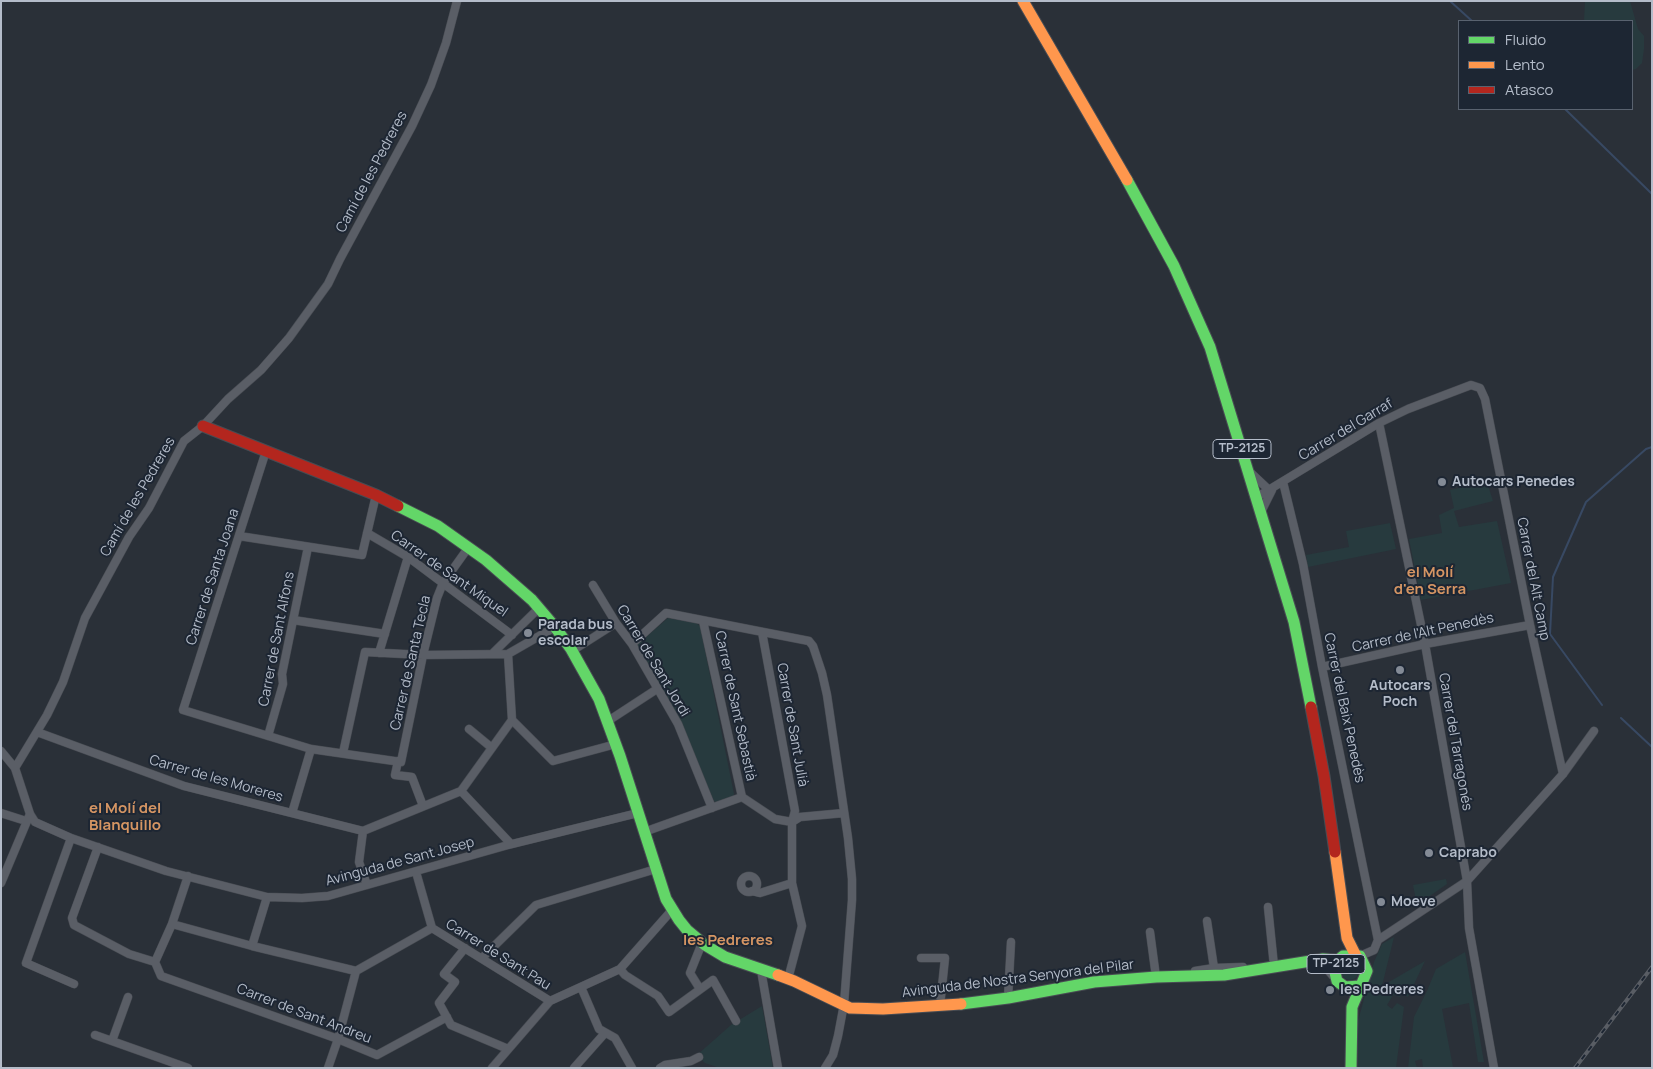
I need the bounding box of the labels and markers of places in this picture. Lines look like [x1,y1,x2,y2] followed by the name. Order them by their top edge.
[1452,474,1575,490] place label: Autocars Penedes
[1436,476,1448,488] marker: Autocars Penedes
[538,617,613,650] place label: Parada bus escolar
[522,627,534,639] marker: Parada bus escolar
[1394,664,1406,676] marker: Autocars Poch
[1369,678,1431,710] place label: Autocars Poch
[1439,845,1497,861] place label: Caprabo
[1423,847,1435,859] marker: Caprabo
[1391,894,1436,910] place label: Moeve
[1375,896,1387,908] marker: Moeve
[1340,982,1424,998] place label: les Pedreres
[1324,984,1336,996] marker: les Pedreres

